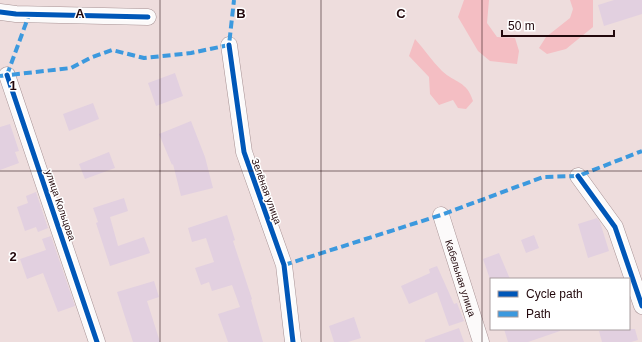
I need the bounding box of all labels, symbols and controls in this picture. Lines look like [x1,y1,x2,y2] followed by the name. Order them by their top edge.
[75,6,85,21] text: A
[236,6,246,21] text: B
[396,6,406,21] text: C
[502,12,614,38] scale bar
[508,19,535,33] text: 50 m
[9,78,17,93] text: 1
[249,157,284,226] street label: Зелёная улица
[43,168,78,243] street label: улица Кольцова
[443,238,478,318] street label: Кабельная улица
[9,249,17,264] text: 2
[490,278,630,330] legend
[526,287,583,301] text: Cycle path
[526,307,551,321] text: Path

